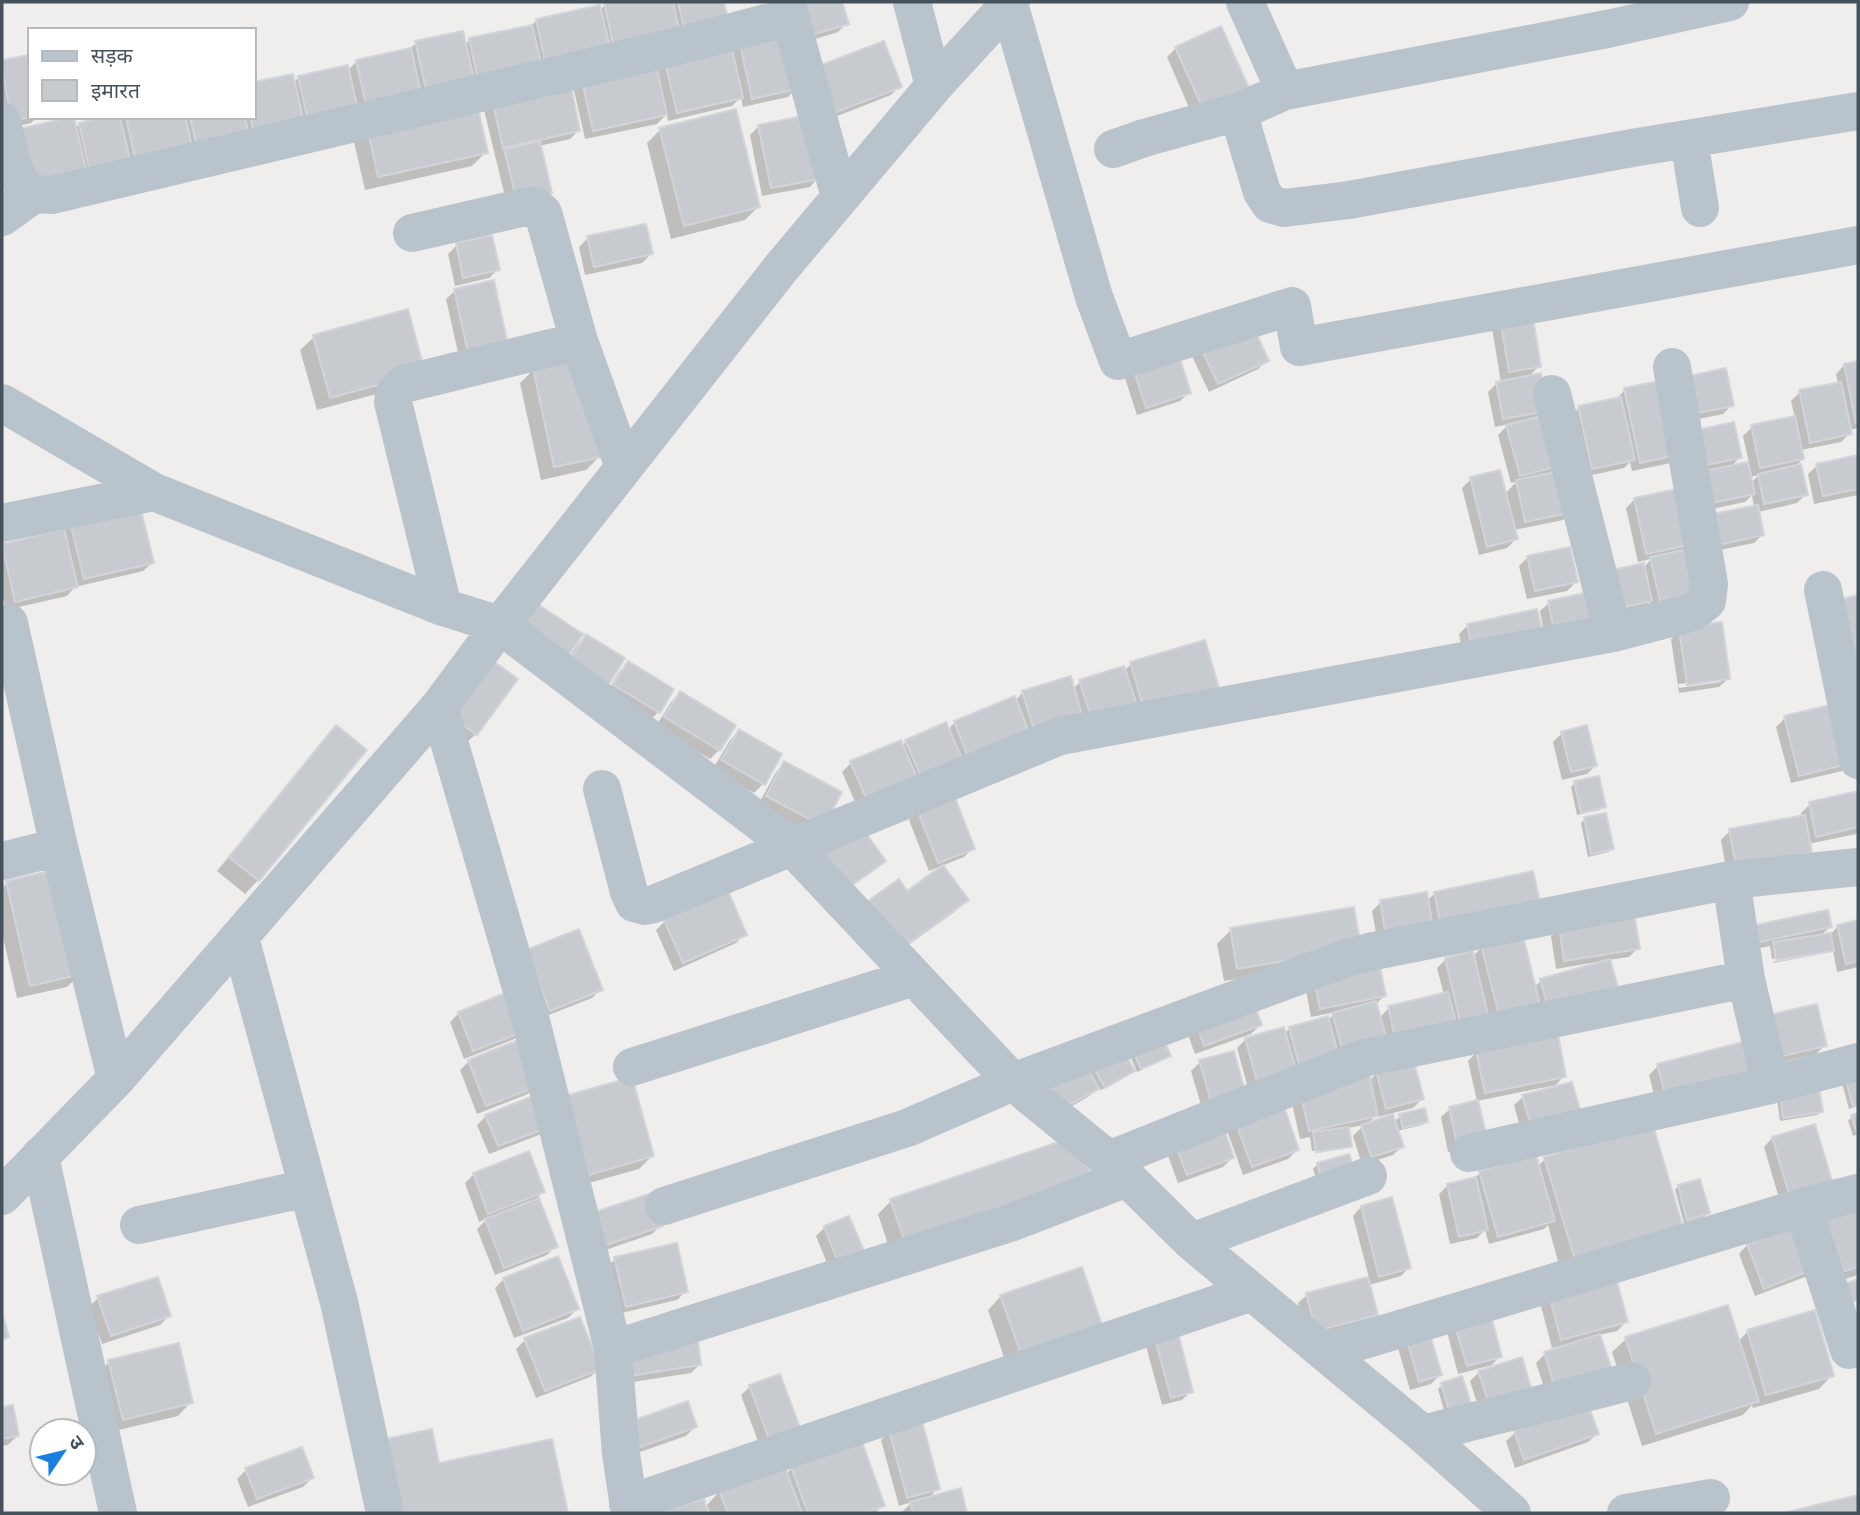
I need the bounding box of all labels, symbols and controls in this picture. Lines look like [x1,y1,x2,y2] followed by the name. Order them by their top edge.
[28,28,256,119] legend
[91,43,133,68] text: सड़क
[91,78,141,103] text: इमारत
[28,1417,98,1487] north arrow
[64,1431,90,1454] text: उ

